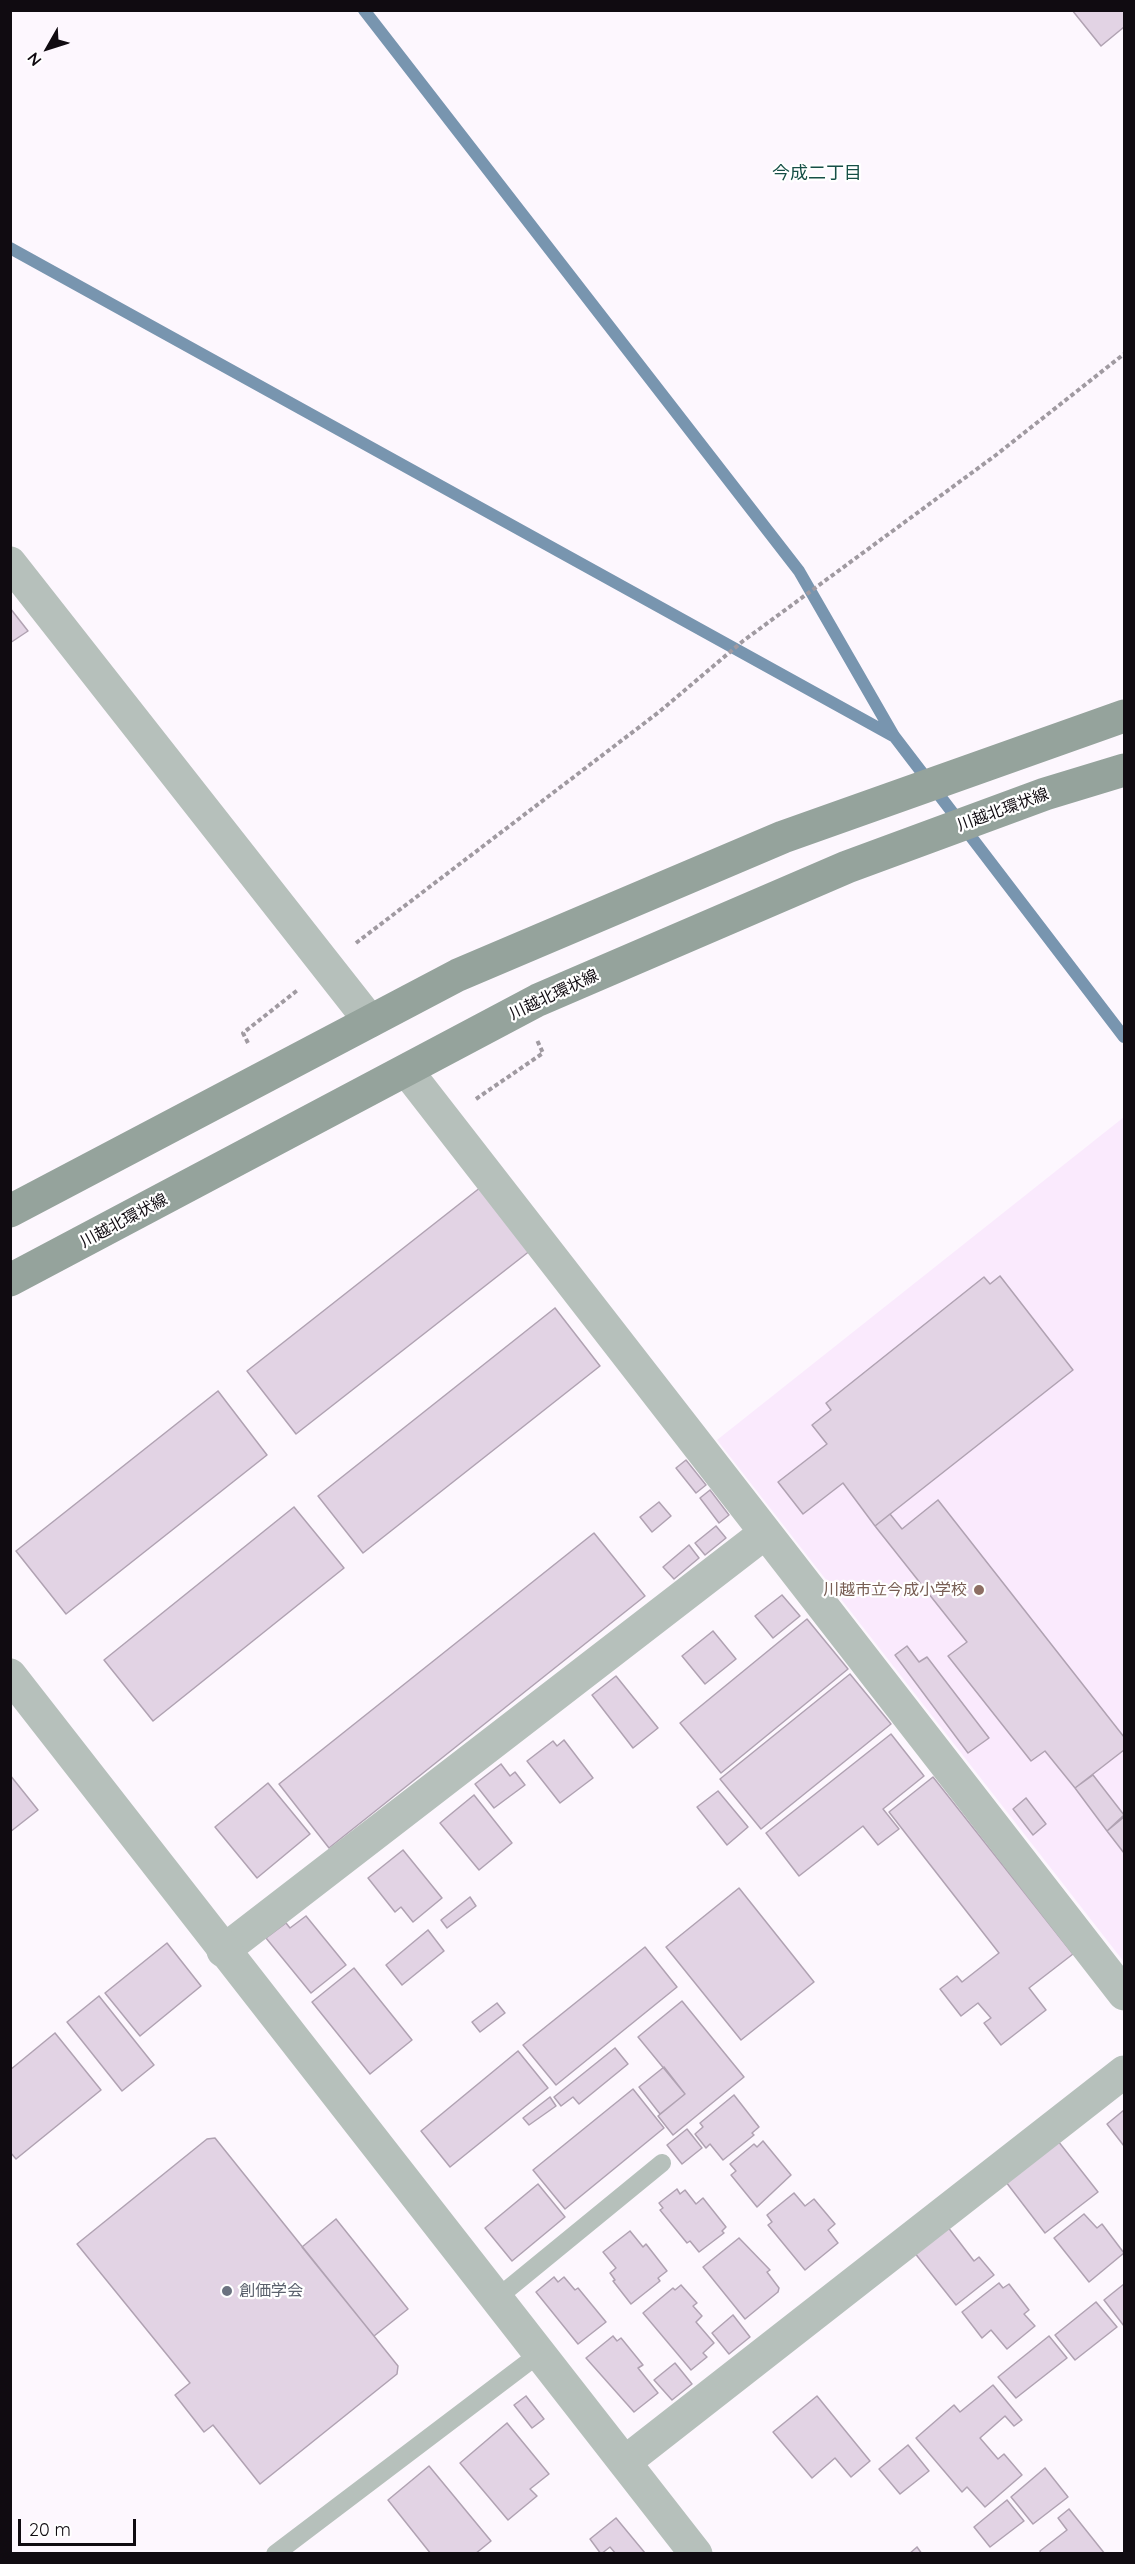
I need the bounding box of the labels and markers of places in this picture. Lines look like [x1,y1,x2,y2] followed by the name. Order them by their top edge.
[823,1580,967,1600] place label: 川越市立今成小学校
[972,1583,986,1597] marker: 川越市立今成小学校
[239,2281,303,2301] place label: 創価学会
[220,2284,234,2298] marker: 創価学会

